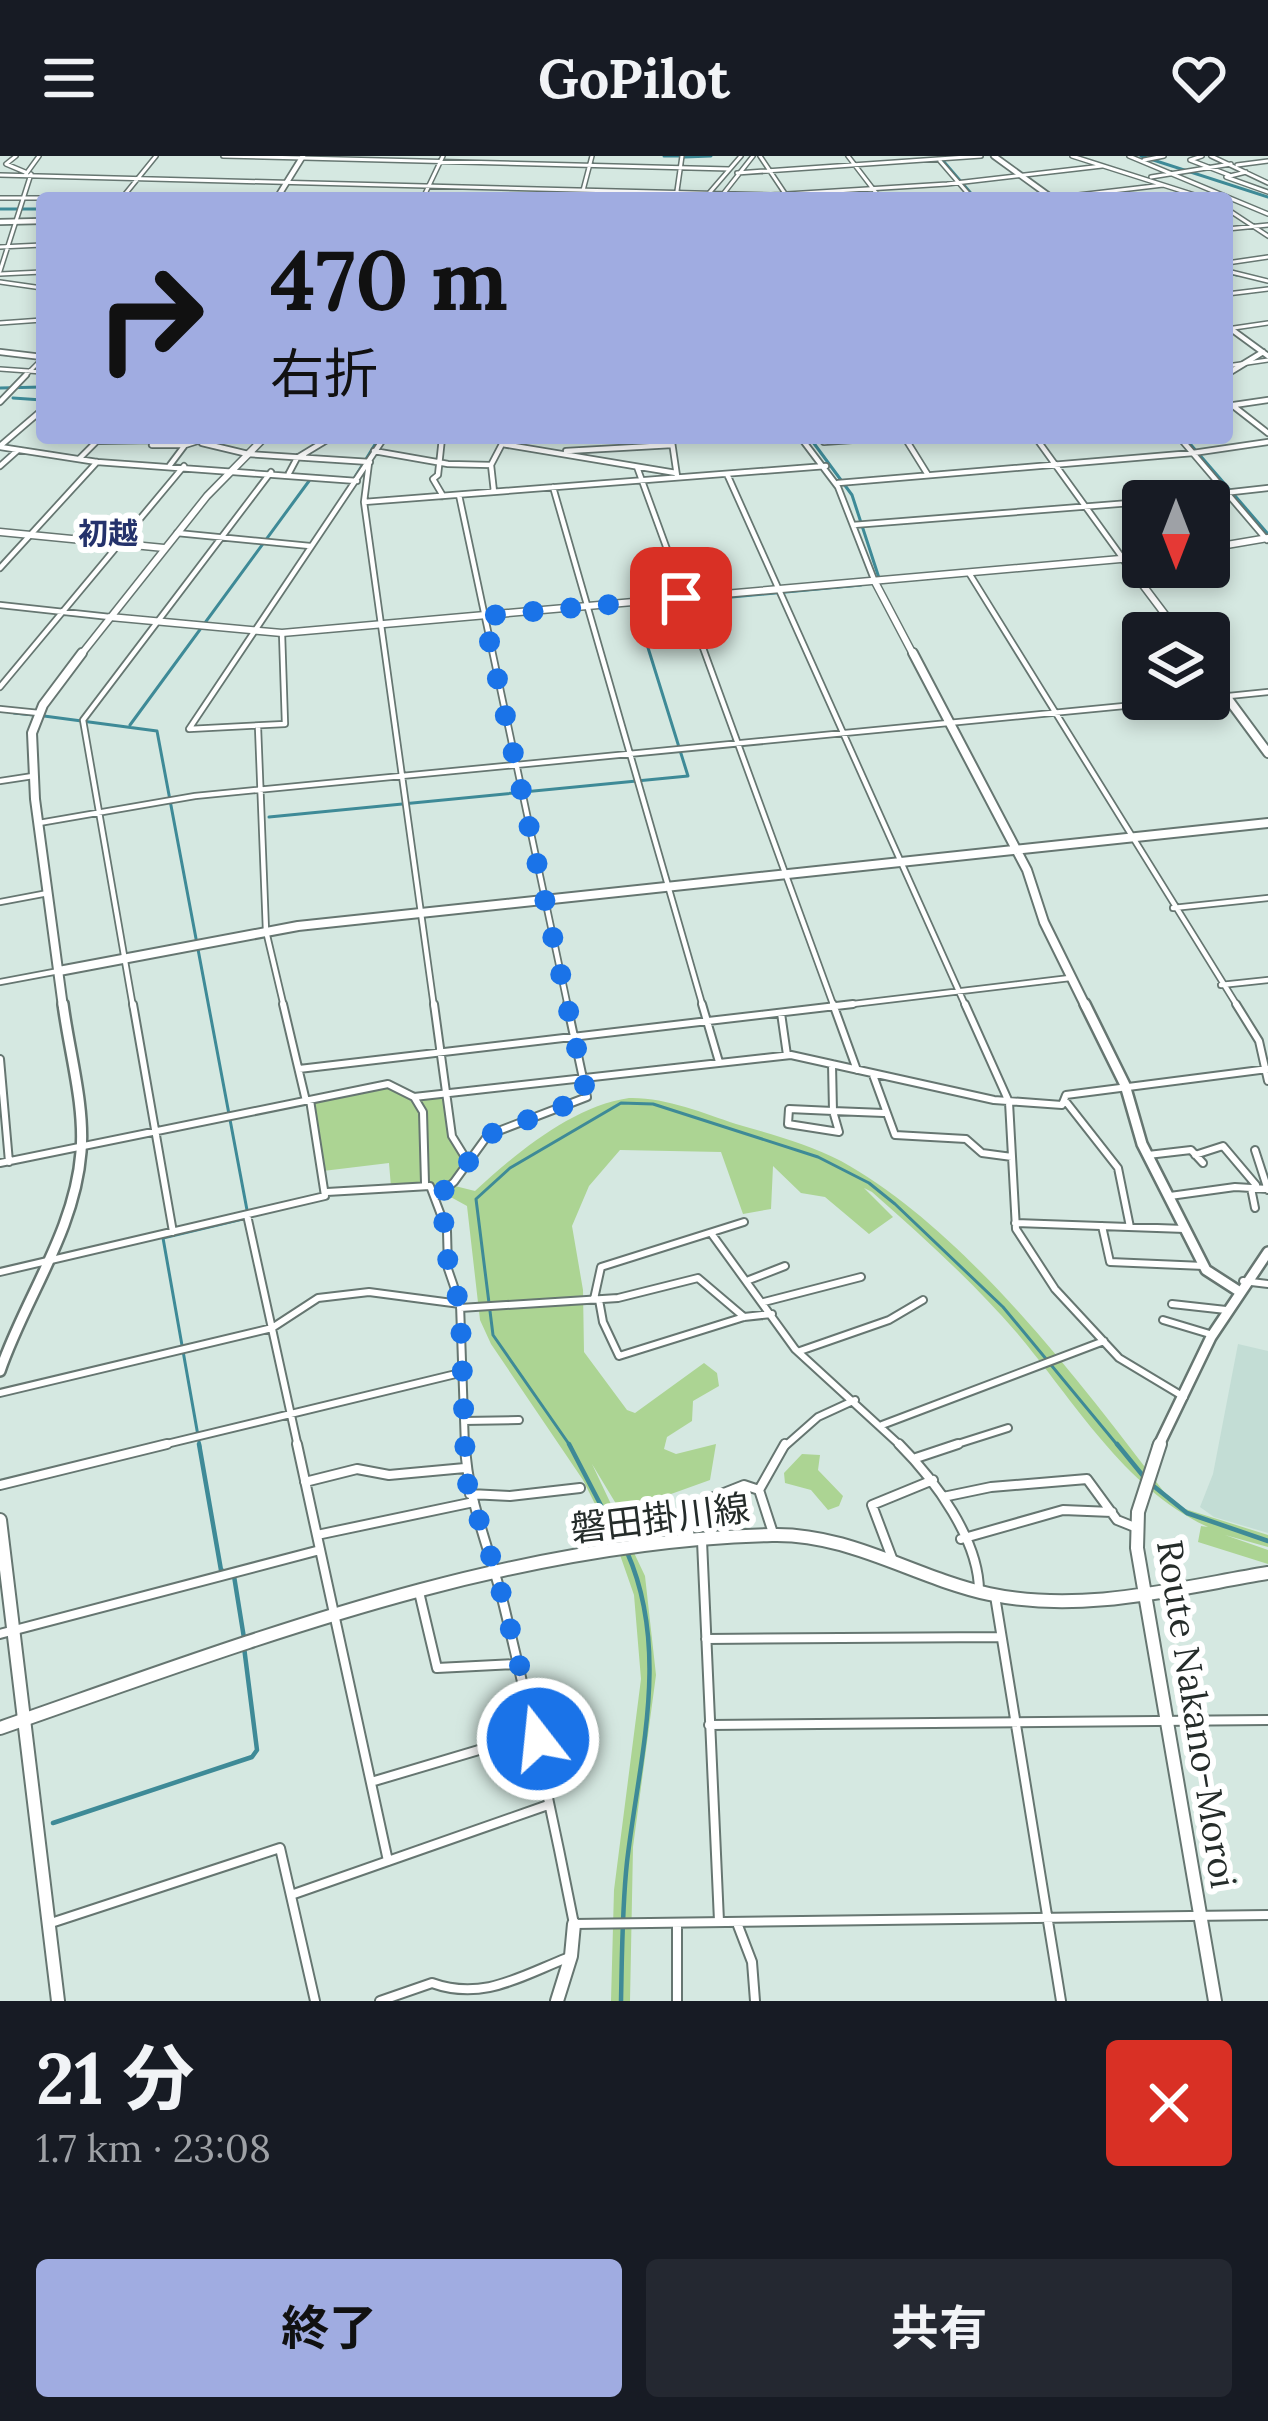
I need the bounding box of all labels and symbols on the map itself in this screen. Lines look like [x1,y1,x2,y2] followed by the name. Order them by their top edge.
[1122,480,1230,588] north arrow
[78,514,138,552] district label: 初越
[630,547,732,649] pin
[568,1484,752,1552] street label: 磐田掛川線
[1147,1537,1247,1891] street label: Route Nakano-Moroi
[475,1676,601,1802] position arrow

